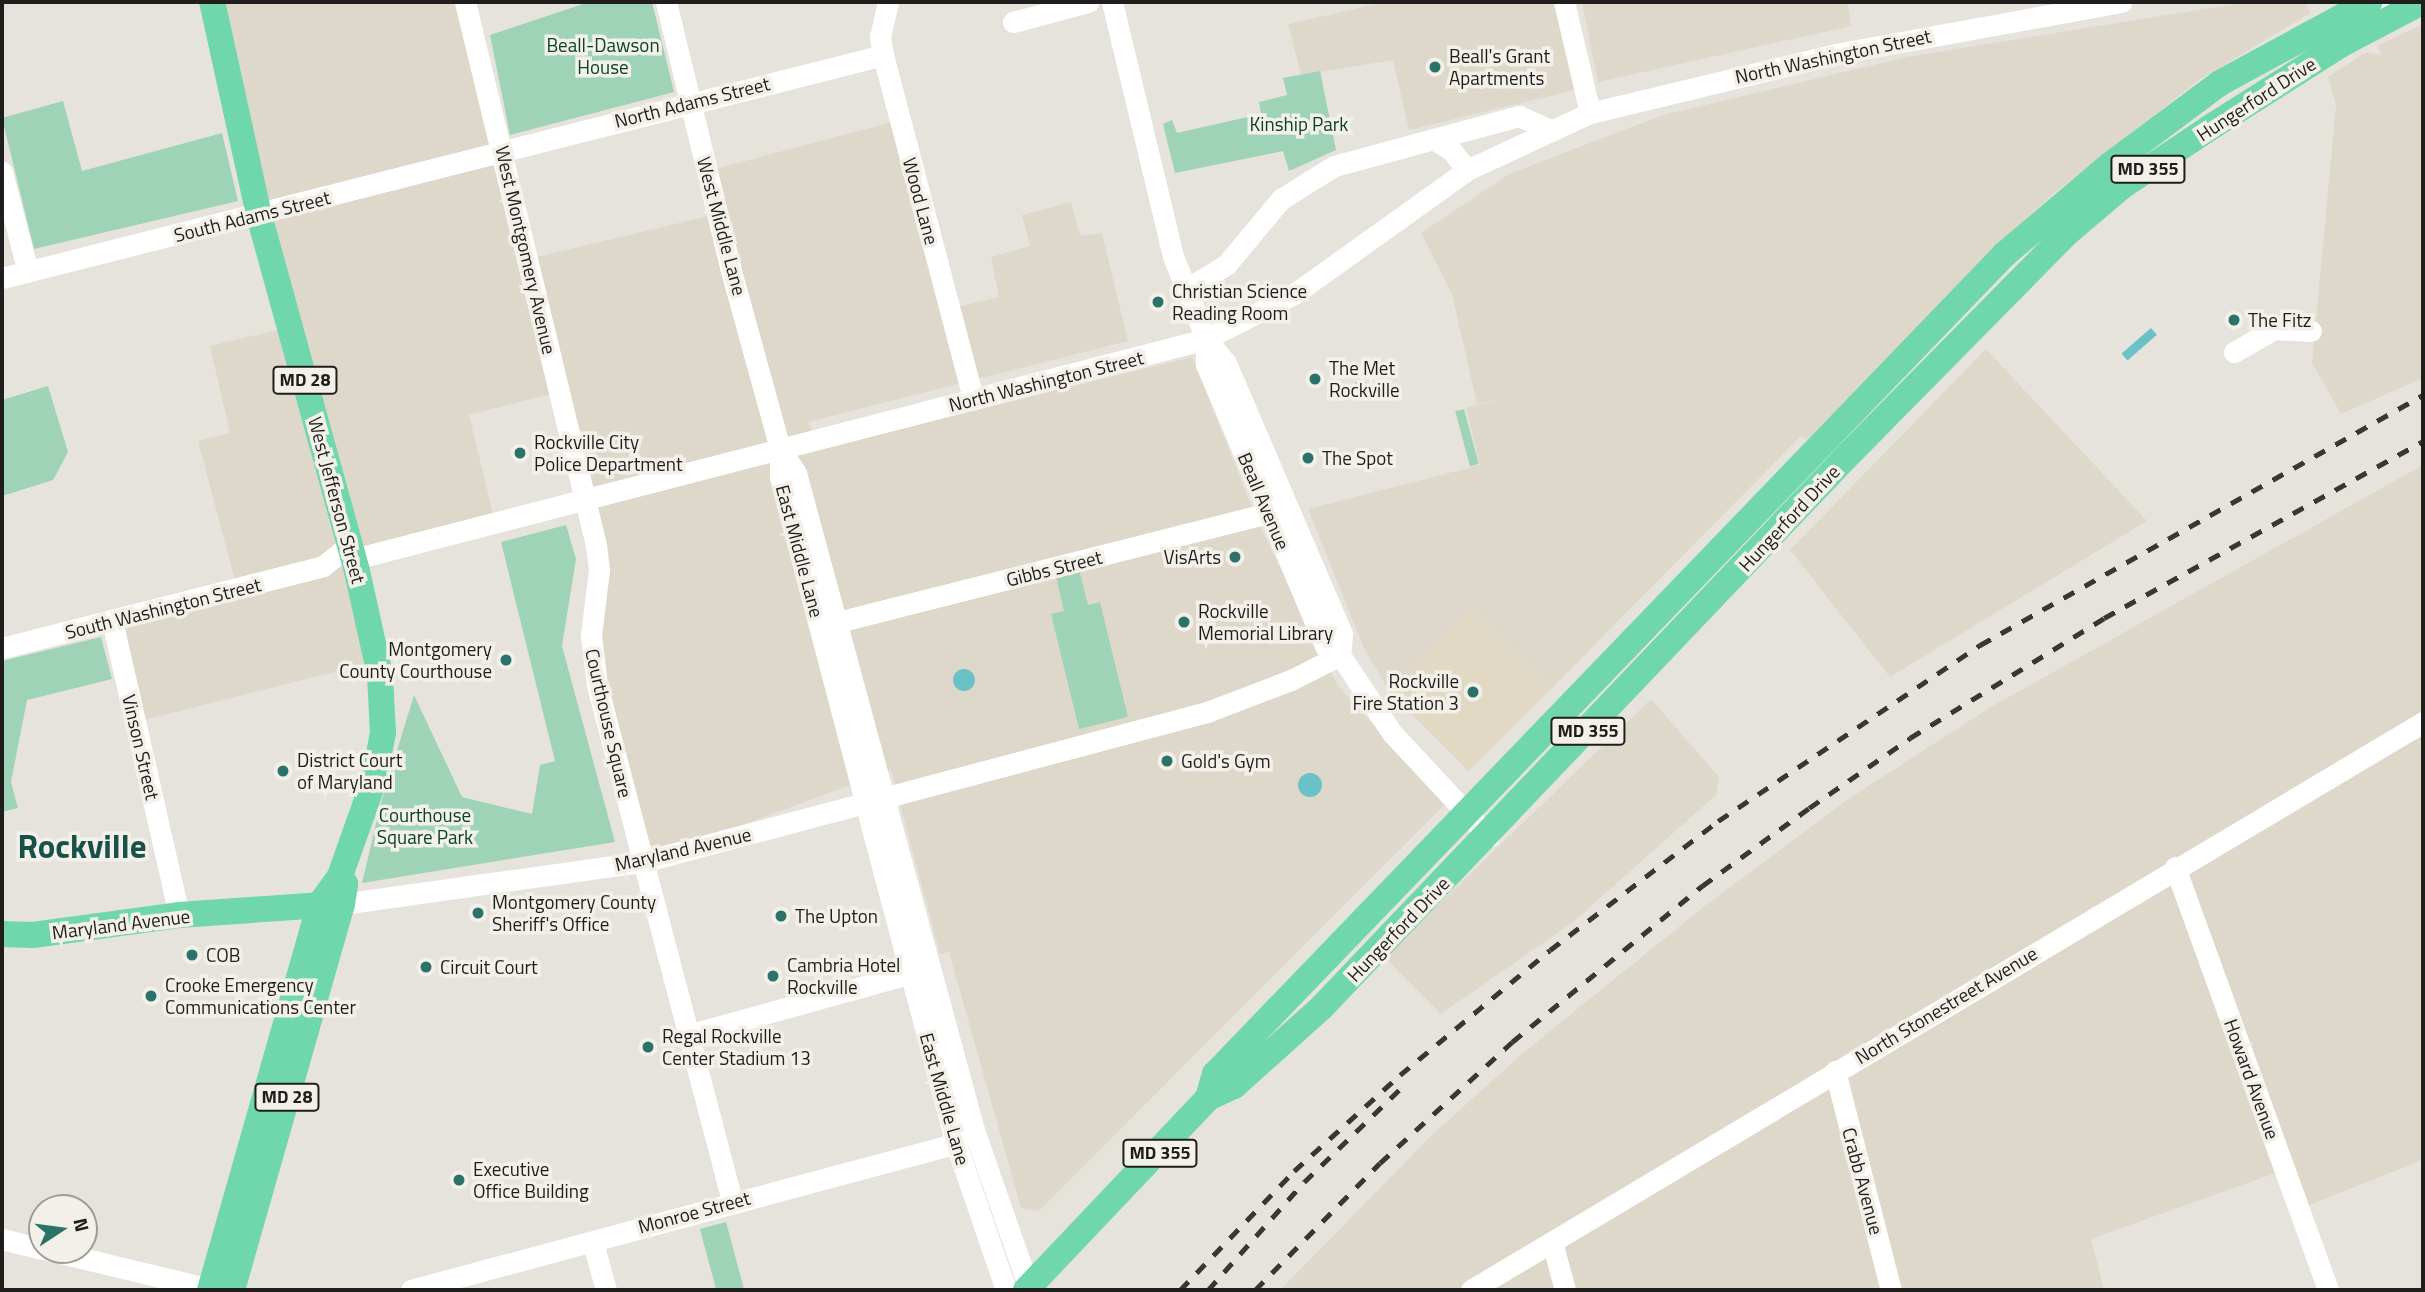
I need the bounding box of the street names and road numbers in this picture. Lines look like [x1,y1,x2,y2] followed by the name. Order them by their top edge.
[1733,24,1933,88] street label: North Washington Street
[2192,52,2320,146] street label: Hungerford Drive
[612,72,772,132] street label: North Adams Street
[491,144,561,356] street label: West Montgomery Avenue
[693,154,751,298] street label: West Middle Lane
[2110,154,2186,184] road number: MD 355
[898,155,944,247] street label: Wood Lane
[172,186,332,246] street label: South Adams Street
[946,346,1146,416] street label: North Washington Street
[272,366,338,394] road number: MD 28
[304,414,370,586] street label: West Jefferson Street
[1233,449,1295,553] street label: Beall Avenue
[1734,460,1844,576] street label: Hungerford Drive
[771,482,829,620] street label: East Middle Lane
[1004,545,1104,591] street label: Gibbs Street
[63,573,263,643] street label: South Washington Street
[581,646,637,800] street label: Courthouse Square
[118,692,164,802] street label: Vinson Street
[1550,716,1626,746] road number: MD 355
[613,822,753,876] street label: Maryland Avenue
[1342,872,1454,986] street label: Hungerford Drive
[51,904,191,944] street label: Maryland Avenue
[1851,942,2041,1068] street label: North Stonestreet Avenue
[2220,1016,2284,1142] street label: Howard Avenue
[915,1030,975,1168] street label: East Middle Lane
[254,1082,320,1112] road number: MD 28
[1838,1125,1888,1237] street label: Crabb Avenue
[1122,1138,1198,1168] road number: MD 355
[635,1186,753,1238] street label: Monroe Street

